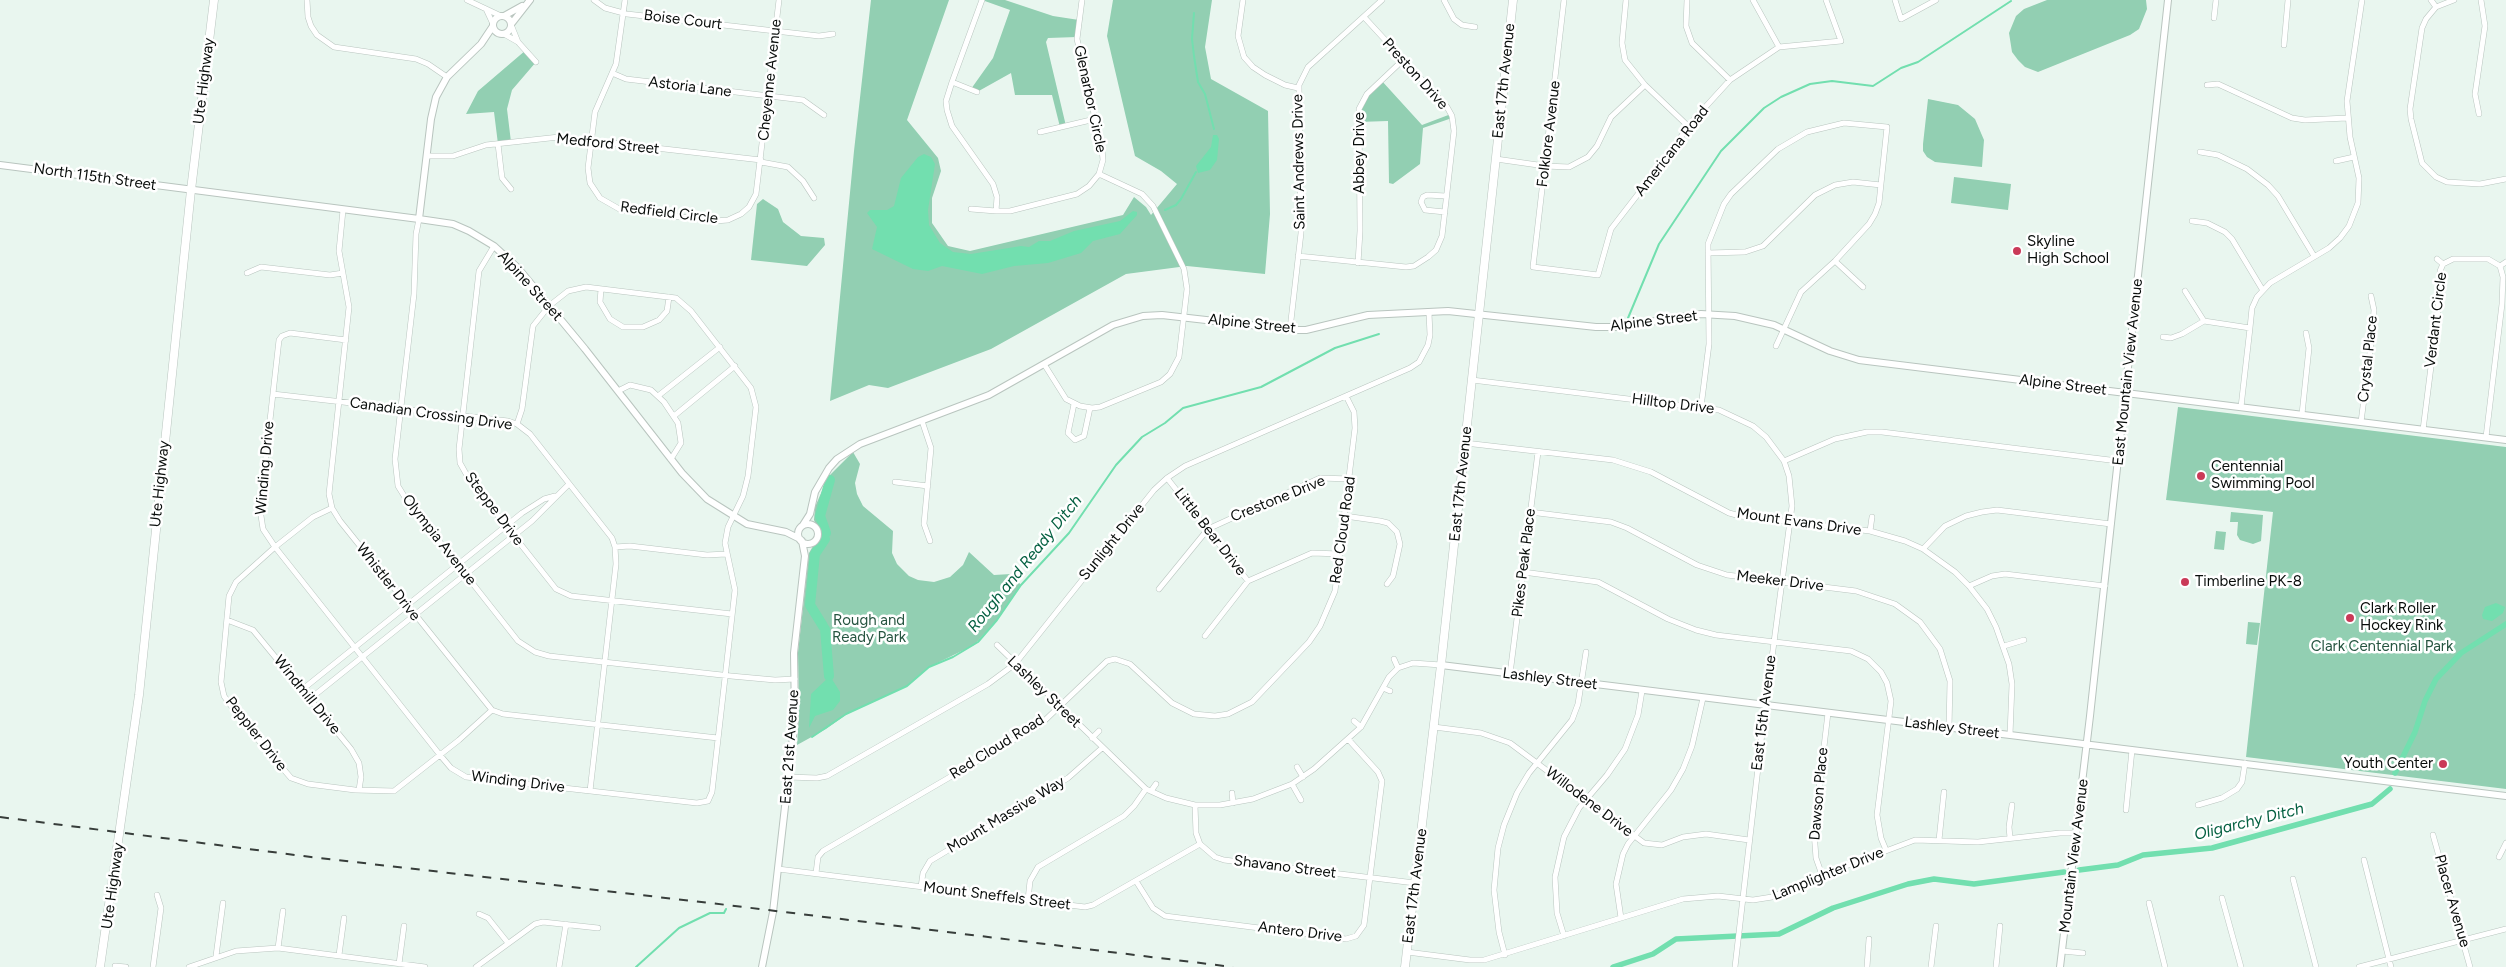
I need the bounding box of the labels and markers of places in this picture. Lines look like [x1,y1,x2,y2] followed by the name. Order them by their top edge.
[2027,233,2109,268] place label: Skyline High School
[2011,245,2023,257] marker: Skyline High School
[2211,458,2315,493] place label: Centennial Swimming Pool
[2195,470,2207,482] marker: Centennial Swimming Pool
[2195,573,2302,591] place label: Timberline PK-8
[2179,576,2191,588] marker: Timberline PK-8
[2360,600,2443,635] place label: Clark Roller Hockey Rink
[2344,612,2356,624] marker: Clark Roller Hockey Rink
[2344,755,2433,773] place label: Youth Center
[2437,758,2449,770] marker: Youth Center

